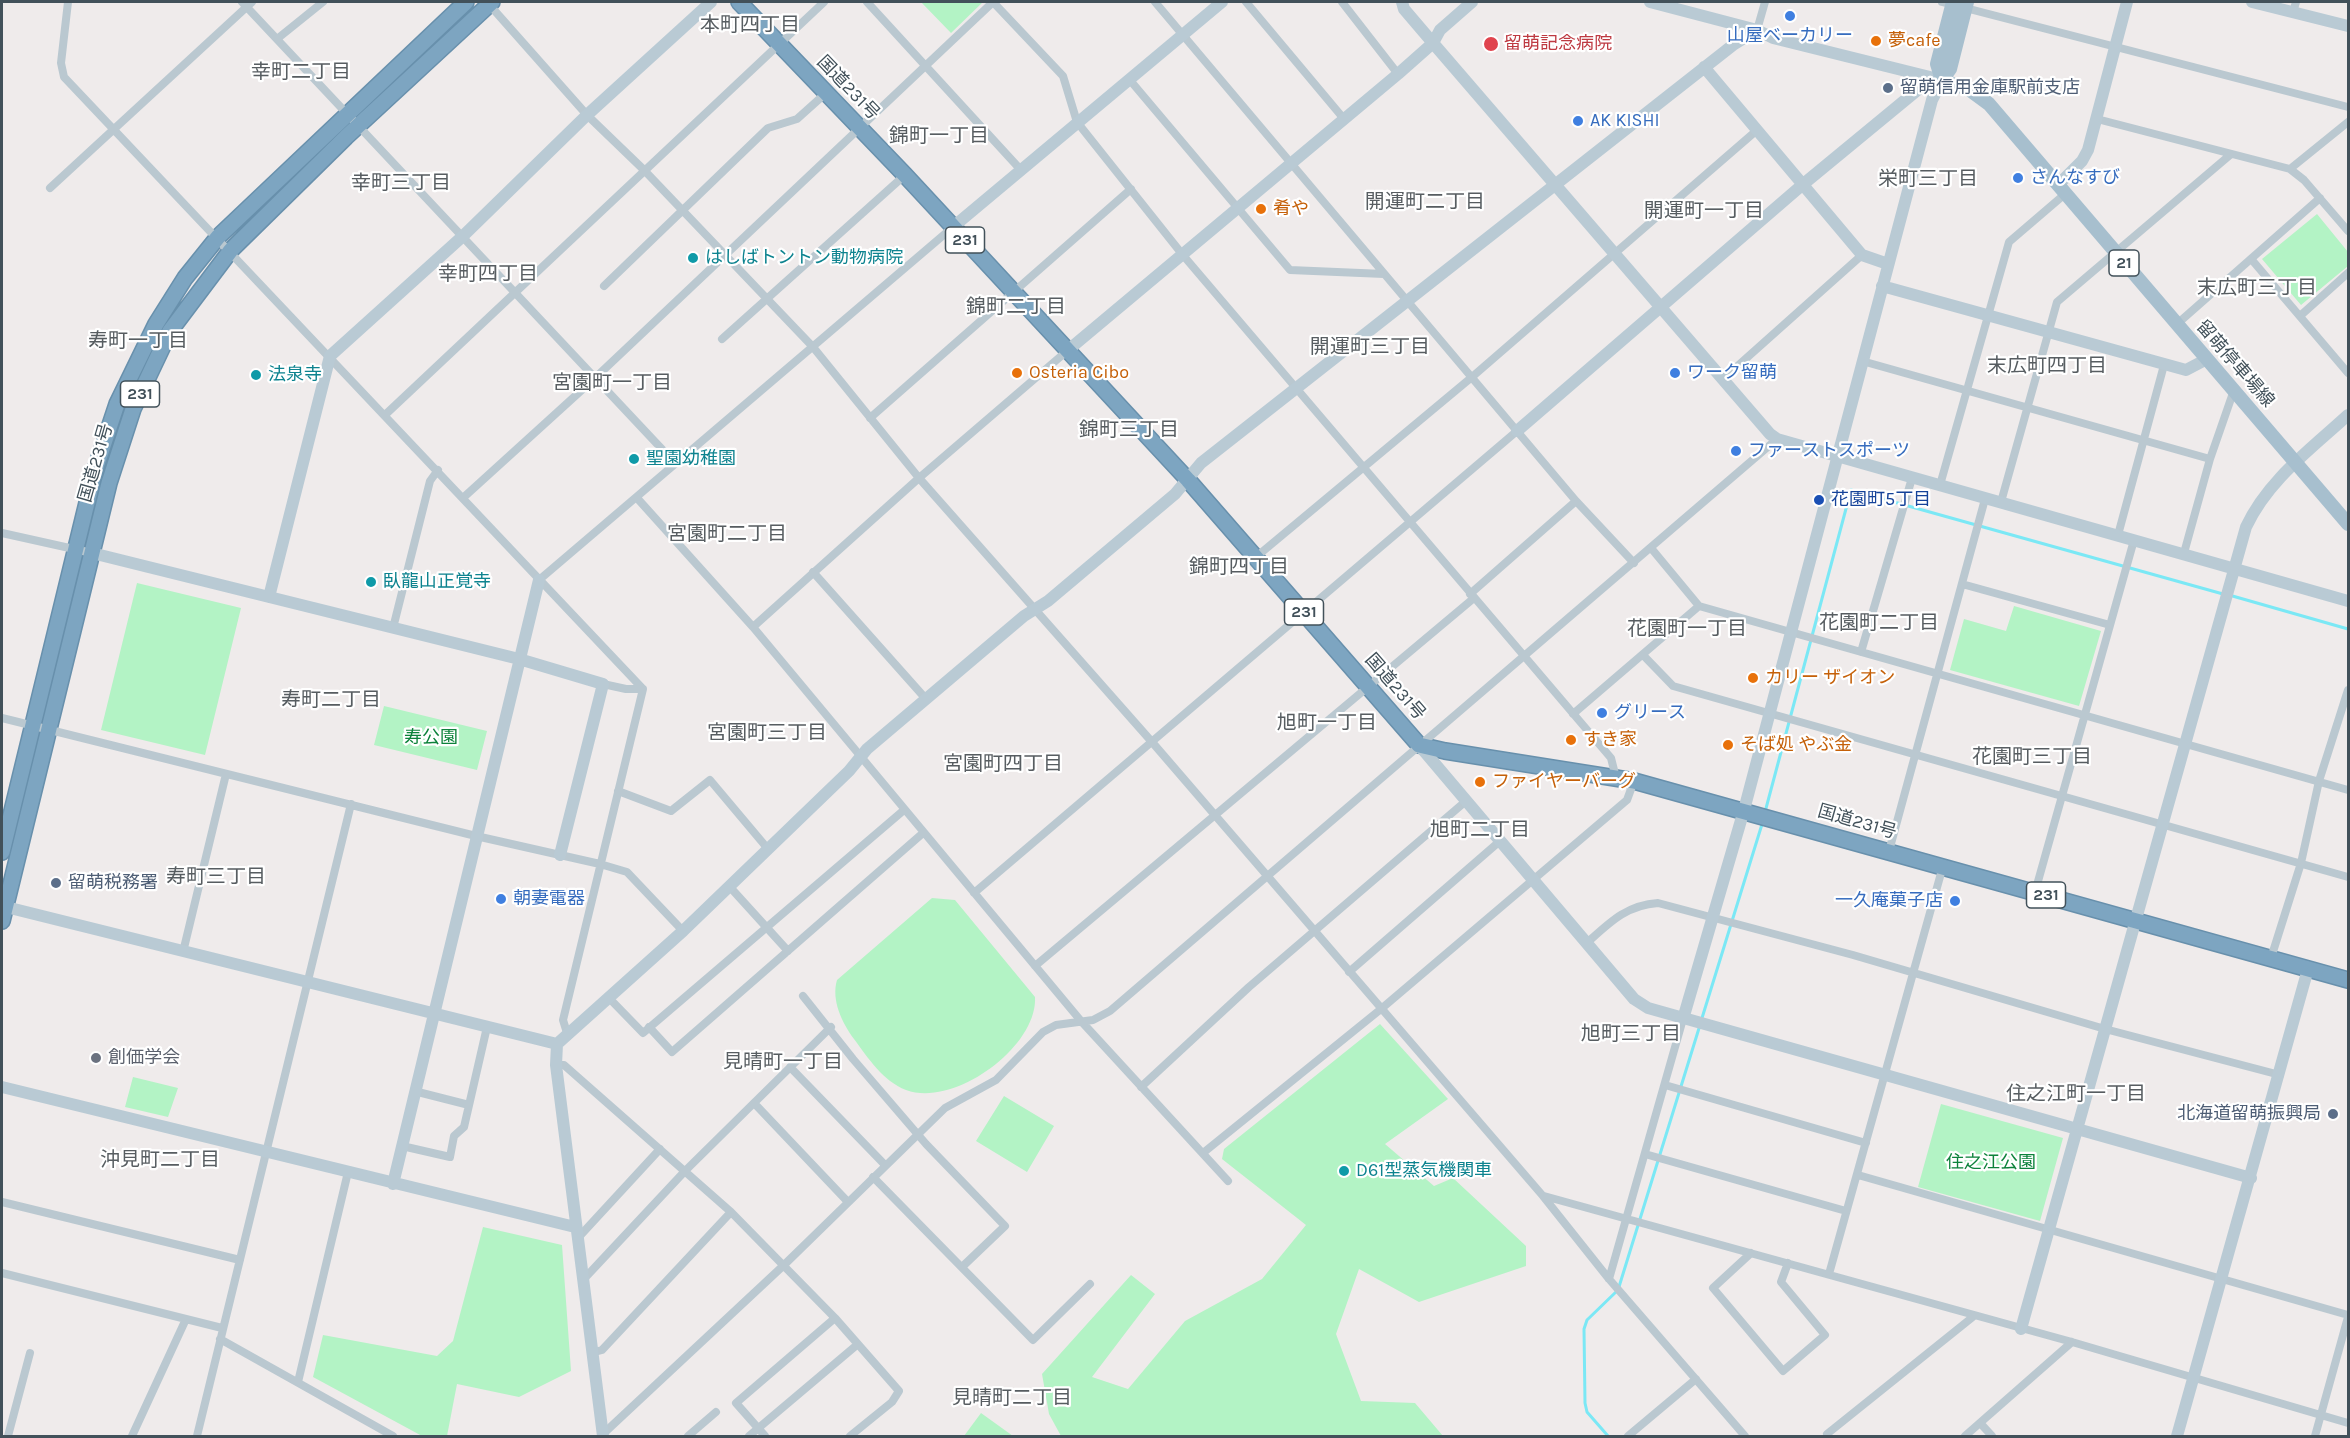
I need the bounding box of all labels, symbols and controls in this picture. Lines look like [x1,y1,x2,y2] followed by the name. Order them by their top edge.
[1783,9,1797,23] marker: 山屋ベーカリー
[700,13,800,37] district label: 本町四丁目
[1727,25,1853,47] place label: 山屋ベーカリー
[1888,30,1941,52] place label: 夢cafe
[1504,33,1612,55] place label: 留萌記念病院
[1869,34,1883,48] marker: 夢cafe
[1482,35,1500,53] marker: 留萌記念病院
[812,51,884,125] street label: 国道231号
[251,60,351,84] district label: 幸町二丁目
[1900,77,2080,99] place label: 留萌信用金庫駅前支店
[1881,81,1895,95] marker: 留萌信用金庫駅前支店
[1590,110,1659,132] place label: AK KISHI
[1571,114,1585,128] marker: AK KISHI
[889,124,989,148] district label: 錦町一丁目
[1878,167,1978,191] district label: 栄町三丁目
[2030,167,2120,189] place label: さんなすび
[351,171,451,195] district label: 幸町三丁目
[2011,171,2025,185] marker: さんなすび
[1365,190,1485,214] district label: 開運町二丁目
[1273,198,1309,220] place label: 肴や
[1644,199,1764,223] district label: 開運町一丁目
[1254,202,1268,216] marker: 肴や
[946,227,984,253] road number: 231
[705,247,903,269] place label: はしばトントン動物病院
[2109,250,2139,276] road number: 21
[686,251,700,265] marker: はしばトントン動物病院
[438,262,538,286] district label: 幸町四丁目
[2197,276,2317,300] district label: 末広町三丁目
[966,295,1066,319] district label: 錦町二丁目
[2191,316,2279,412] street label: 留萌停車場線
[88,329,188,353] district label: 寿町一丁目
[1310,335,1430,359] district label: 開運町三丁目
[1987,354,2107,378] district label: 末広町四丁目
[1029,362,1129,384] place label: Osteria Cibo
[1687,362,1777,384] place label: ワーク留萌
[268,364,322,386] place label: 法泉寺
[1010,366,1024,380] marker: Osteria Cibo
[1668,366,1682,380] marker: ワーク留萌
[249,368,263,382] marker: 法泉寺
[552,371,672,395] district label: 宮園町一丁目
[120,381,160,407] road number: 231
[1079,418,1179,442] district label: 錦町三丁目
[74,421,118,505] street label: 国道231号
[1748,440,1910,462] place label: ファーストスポーツ
[1729,444,1743,458] marker: ファーストスポーツ
[646,448,736,470] place label: 聖園幼稚園
[627,452,641,466] marker: 聖園幼稚園
[1831,489,1931,511] place label: 花園町5丁目
[1812,493,1826,507] marker: 花園町5丁目
[667,522,787,546] district label: 宮園町二丁目
[1189,555,1289,579] district label: 錦町四丁目
[383,571,491,593] place label: 臥龍山正覚寺
[364,575,378,589] marker: 臥龍山正覚寺
[1284,599,1324,625] road number: 231
[1819,611,1939,635] district label: 花園町二丁目
[1627,617,1747,641] district label: 花園町一丁目
[1360,649,1430,725] street label: 国道231号
[1765,667,1895,689] place label: カリー ザイオン
[1746,671,1760,685] marker: カリー ザイオン
[281,688,381,712] district label: 寿町二丁目
[1614,702,1686,724] place label: グリース
[1595,706,1609,720] marker: グリース
[1277,711,1377,735] district label: 旭町一丁目
[707,721,827,745] district label: 宮園町三丁目
[404,727,458,749] park label: 寿公園
[1583,729,1637,751] place label: すき家
[1564,733,1578,747] marker: すき家
[1740,734,1852,756] place label: そば処 やぶ金
[1721,738,1735,752] marker: そば処 やぶ金
[1972,745,2092,769] district label: 花園町三丁目
[943,752,1063,776] district label: 宮園町四丁目
[1492,771,1636,793] place label: ファイヤーバーグ
[1473,775,1487,789] marker: ファイヤーバーグ
[1815,800,1899,844] street label: 国道231号
[1430,818,1530,842] district label: 旭町二丁目
[166,865,266,889] district label: 寿町三丁目
[68,872,158,894] place label: 留萌税務署
[49,876,63,890] marker: 留萌税務署
[2026,882,2066,908] road number: 231
[513,888,585,910] place label: 朝妻電器
[1835,890,1943,912] place label: 一久庵菓子店
[494,892,508,906] marker: 朝妻電器
[1948,894,1962,908] marker: 一久庵菓子店
[1581,1022,1681,1046] district label: 旭町三丁目
[108,1047,180,1069] place label: 創価学会
[723,1050,843,1074] district label: 見晴町一丁目
[89,1051,103,1065] marker: 創価学会
[2006,1082,2146,1106] district label: 住之江町一丁目
[2177,1103,2321,1125] place label: 北海道留萌振興局
[2326,1107,2340,1121] marker: 北海道留萌振興局
[100,1148,220,1172] district label: 沖見町二丁目
[1946,1152,2036,1174] park label: 住之江公園
[1356,1160,1492,1182] place label: D61型蒸気機関車
[1337,1164,1351,1178] marker: D61型蒸気機関車
[952,1386,1072,1410] district label: 見晴町二丁目

